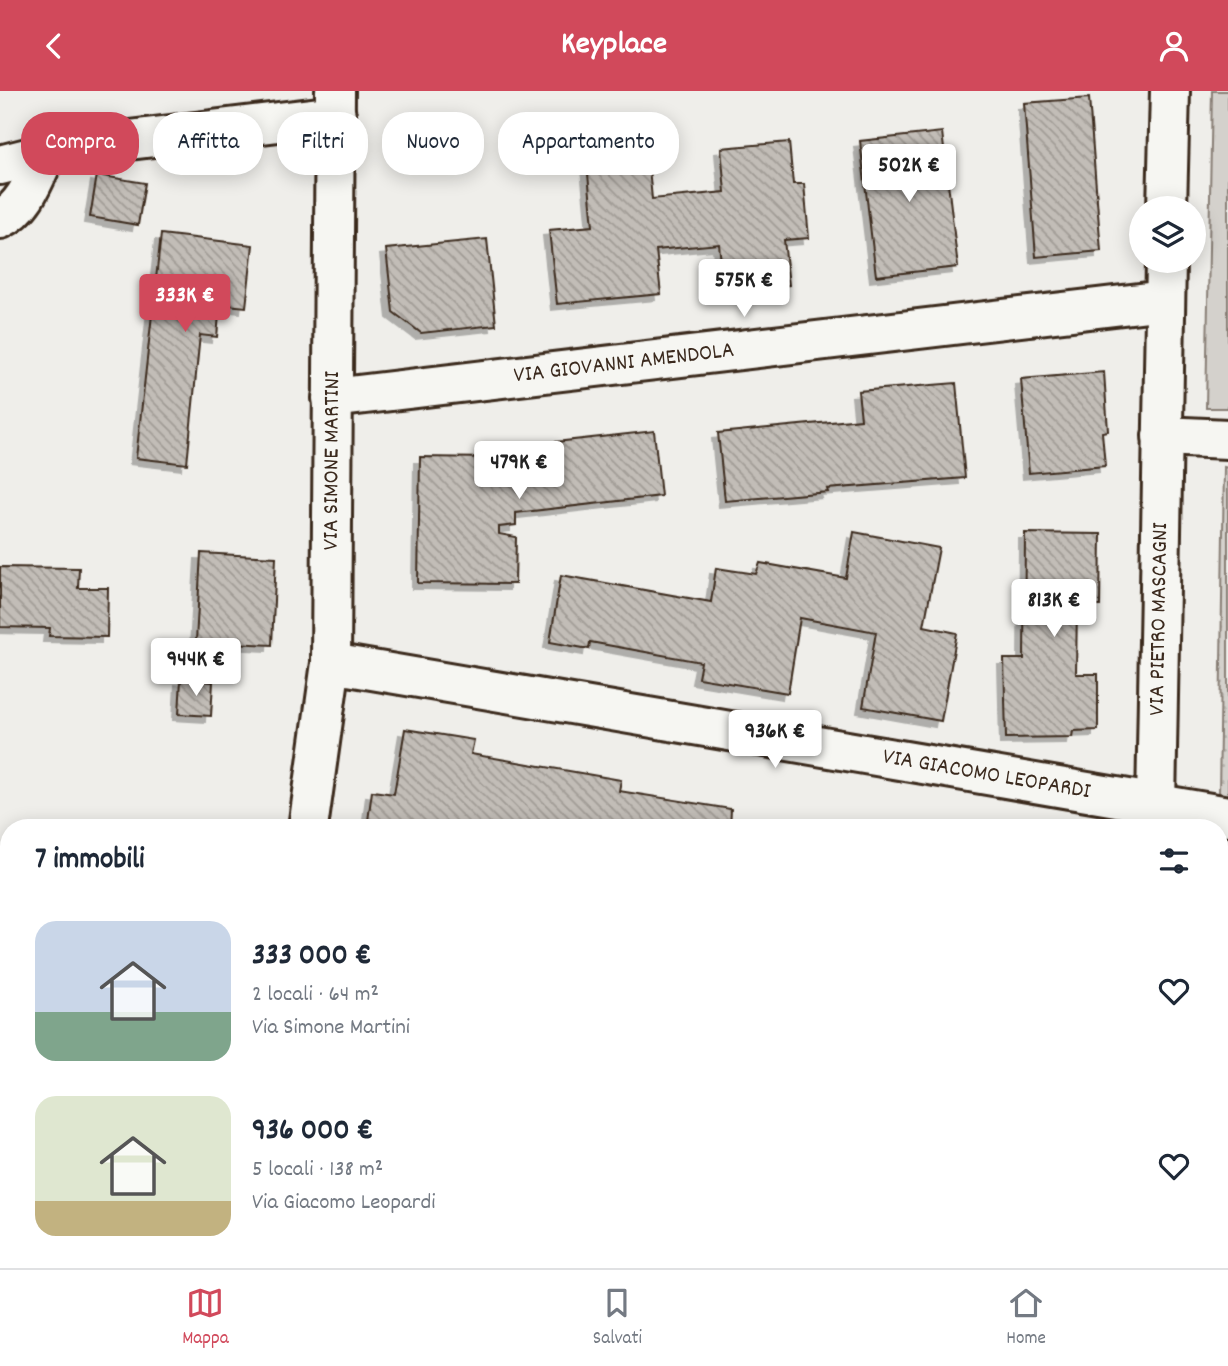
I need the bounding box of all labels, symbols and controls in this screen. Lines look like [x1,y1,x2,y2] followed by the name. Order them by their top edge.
[561,23,667,69] text: Keyplace
[35,27,73,65] icon: back
[1155,27,1193,65] icon: person
[21,112,139,175] chip: Compra
[153,112,263,175] chip: Affitta
[277,112,368,175] chip: Filtri
[382,112,484,175] chip: Nuovo
[498,112,679,175] chip: Appartamento
[852,145,966,204] pin: 502K €
[878,150,940,183] text: 502K €
[1129,196,1206,273] map controls
[1129,196,1206,273] button: layers
[687,259,801,319] pin: 575K €
[715,265,773,298] text: 575K €
[128,275,242,334] pin: 333K €
[155,280,215,313] text: 333K €
[512,334,736,393] street label: VIA GIOVANNI AMENDOLA
[315,371,350,550] street label: VIA SIMONE MARTINI
[462,441,576,501] pin: 479K €
[490,447,548,480] text: 479K €
[1141,522,1178,716] street label: VIA PIETRO MASCAGNI
[997,580,1111,639] pin: 813K €
[1027,585,1081,618] text: 813K €
[139,639,253,698] pin: 944K €
[167,644,225,677] text: 944K €
[718,711,832,770] pin: 936K €
[745,716,805,749] text: 936K €
[880,741,1093,809] street label: VIA GIACOMO LEOPARDI
[35,840,145,883] text: 7 immobili
[1155,842,1193,880] icon: filters
[252,936,372,979] text: 333 000 €
[91,949,175,1033] icon: home
[1155,972,1193,1010] icon: heart
[252,979,379,1012] text: 2 locali · 64 m²
[252,1012,410,1045] text: Via Simone Martini
[252,1111,373,1154] text: 936 000 €
[91,1124,175,1208] icon: home
[1155,1147,1193,1185] icon: heart
[252,1154,383,1187] text: 5 locali · 138 m²
[252,1187,435,1220] text: Via Giacomo Leopardi
[182,1284,229,1353] tab: Mappa
[593,1284,642,1353] tab: Salvati
[1006,1284,1046,1353] tab: Home

